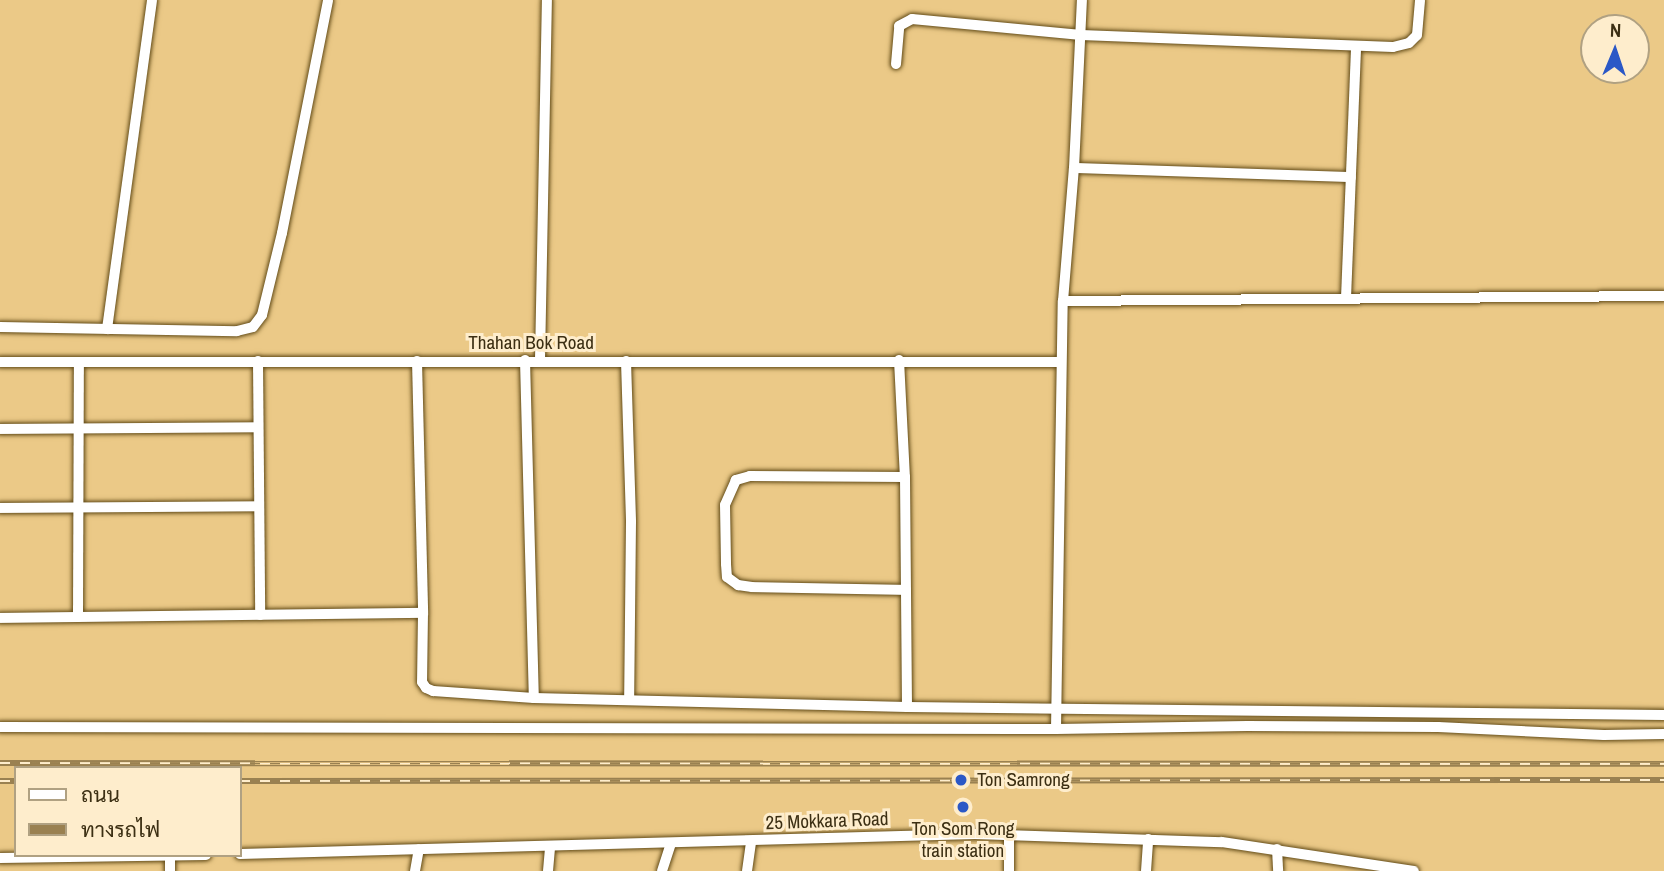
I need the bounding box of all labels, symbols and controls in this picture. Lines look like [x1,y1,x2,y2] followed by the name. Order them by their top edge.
[1580,14,1650,84] north arrow
[1610,17,1622,43] text: N
[468,332,594,354] street label: Thahan Bok Road
[14,766,242,857] legend
[977,769,1070,791] place label: Ton Samrong
[951,770,971,790] marker: Ton Samrong
[81,780,120,809] text: ถนน
[955,799,971,815] marker: Ton Som Rong train station
[765,807,889,835] street label: 25 Mokkara Road
[81,815,160,844] text: ทางรถไฟ
[911,818,1015,862] place label: Ton Som Rong train station

